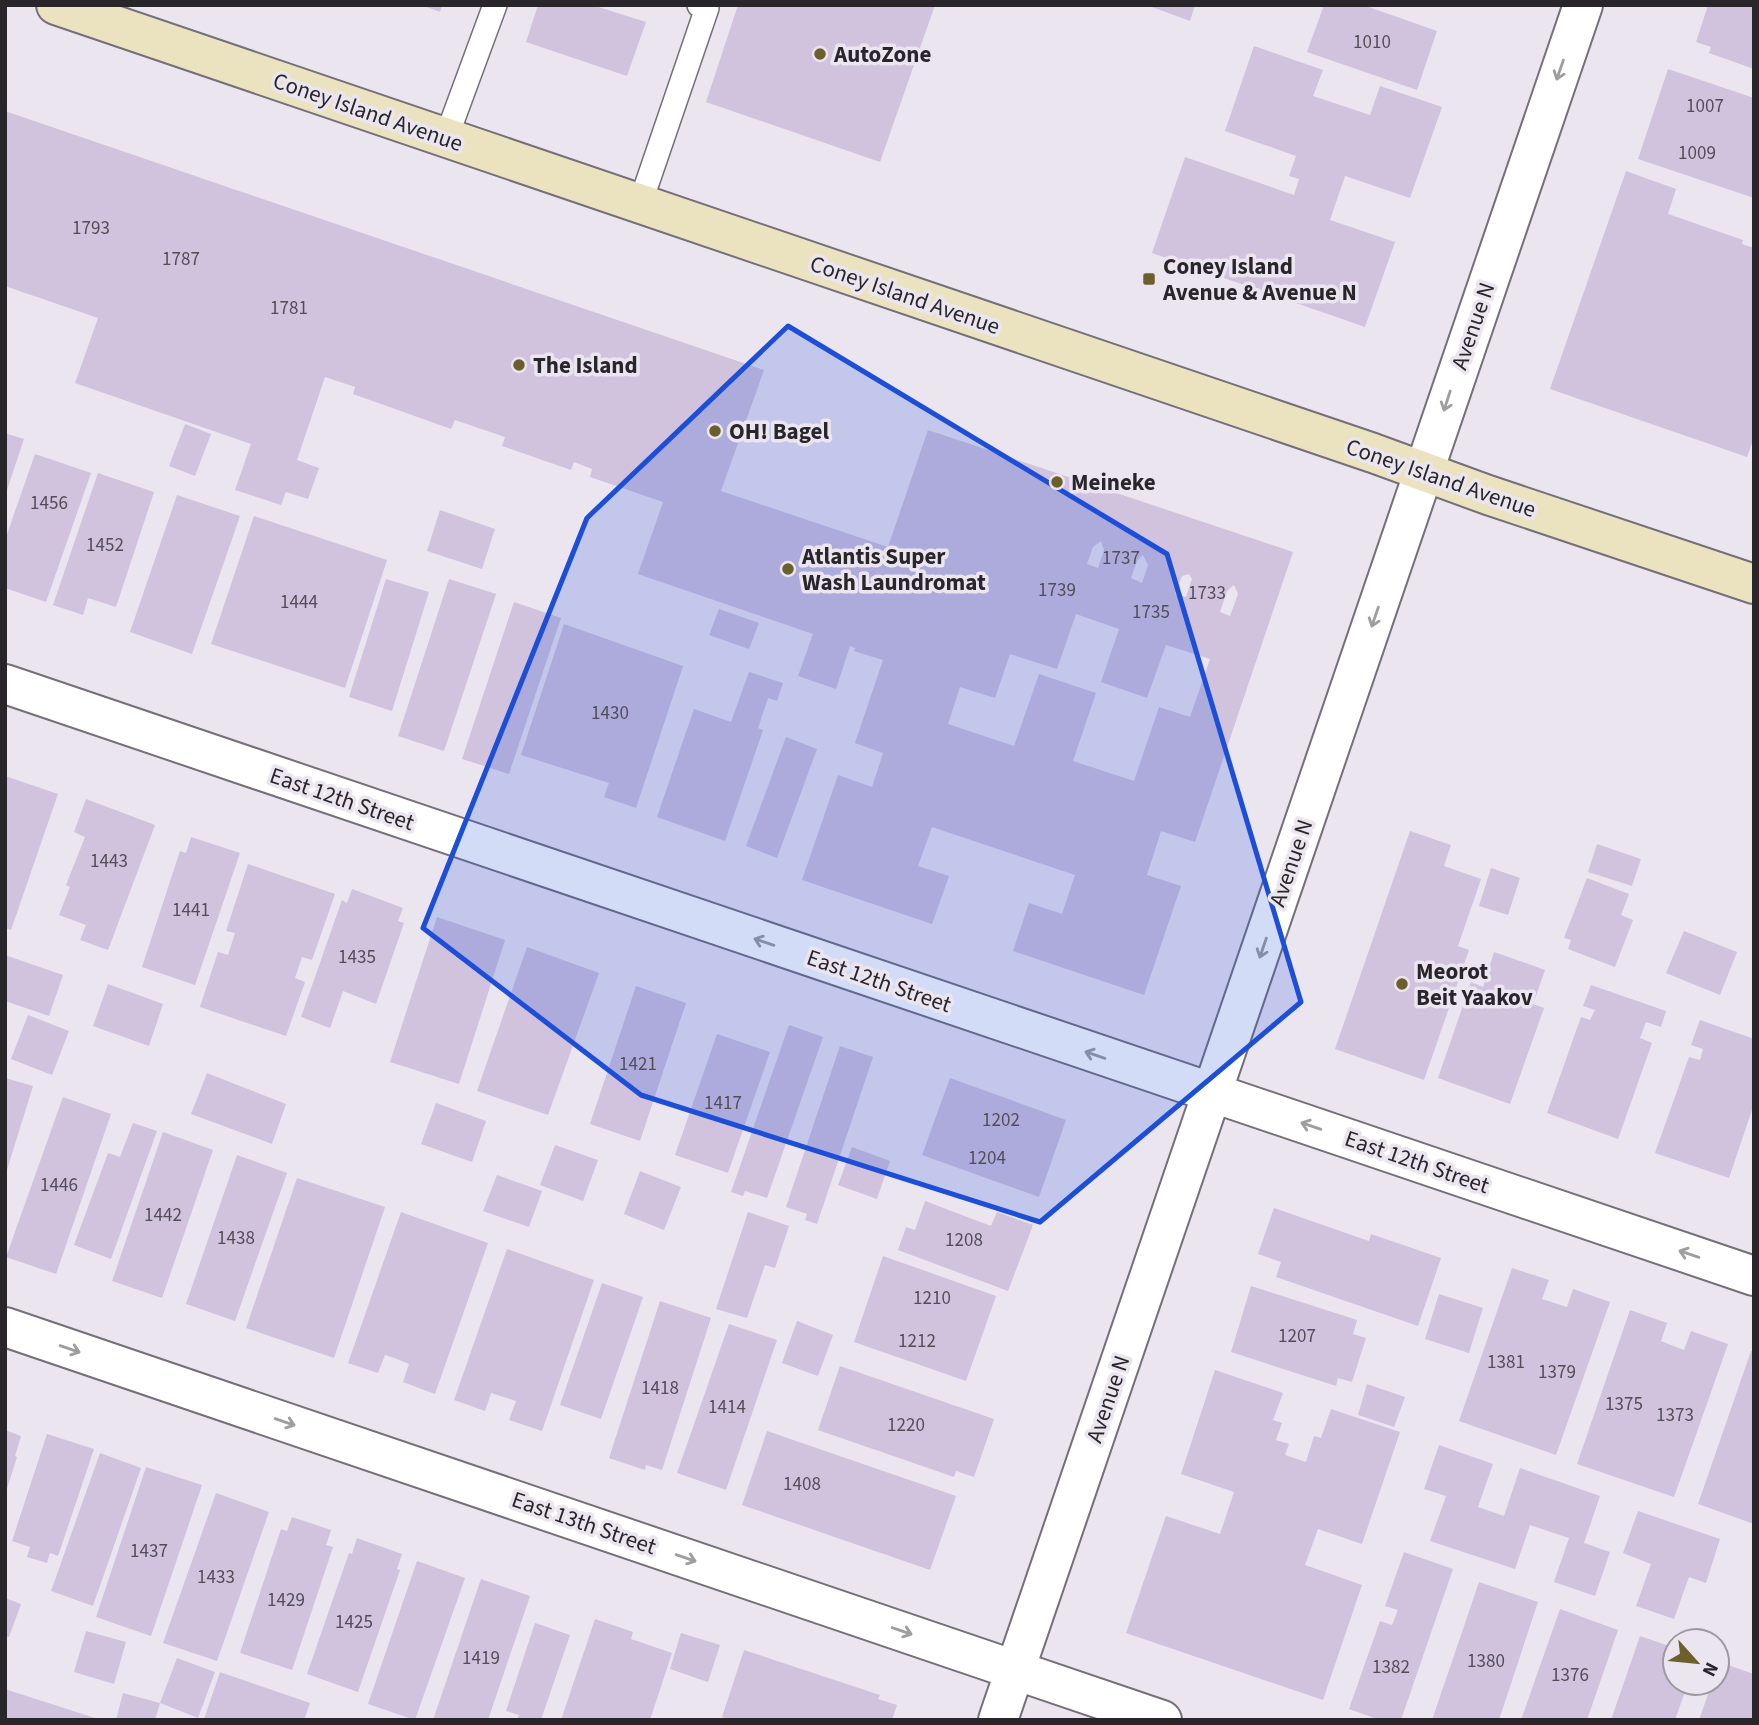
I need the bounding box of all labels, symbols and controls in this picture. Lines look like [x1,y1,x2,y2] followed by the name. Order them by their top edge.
[1353,29,1391,56] house number: 1010
[833,38,931,71] place label: AutoZone
[812,46,828,62] marker: AutoZone
[1553,58,1566,80] one-way arrow
[269,64,467,160] street label: Coney Island Avenue
[1686,93,1724,120] house number: 1007
[1678,140,1716,167] house number: 1009
[72,215,110,242] house number: 1793
[162,246,200,273] house number: 1787
[806,247,1004,343] street label: Coney Island Avenue
[1162,250,1357,309] place label: Coney Island Avenue & Avenue N
[1141,271,1157,287] marker: Coney Island Avenue & Avenue N
[1443,278,1503,374] street label: Avenue N
[270,295,308,322] house number: 1781
[533,349,638,382] place label: The Island
[511,357,527,373] marker: The Island
[1440,390,1453,412] one-way arrow
[729,415,829,448] place label: OH! Bagel
[707,423,723,439] marker: OH! Bagel
[1342,430,1540,526] street label: Coney Island Avenue
[1071,466,1156,499] place label: Meineke
[1049,474,1065,490] marker: Meineke
[30,490,68,517] house number: 1456
[86,532,124,559] house number: 1452
[801,540,986,599] place label: Atlantis Super Wash Laundromat
[1102,545,1140,572] house number: 1737
[780,561,796,577] marker: Atlantis Super Wash Laundromat
[1038,577,1076,604] house number: 1739
[1188,580,1226,607] house number: 1733
[280,589,318,616] house number: 1444
[1132,599,1170,626] house number: 1735
[1368,605,1380,627] one-way arrow
[591,700,629,727] house number: 1430
[265,759,419,839] street label: East 12th Street
[1261,815,1321,911] street label: Avenue N
[90,848,128,875] house number: 1443
[172,897,210,924] house number: 1441
[753,935,775,948] one-way arrow
[1256,937,1268,959] one-way arrow
[802,941,956,1021] street label: East 12th Street
[338,944,376,971] house number: 1435
[1416,955,1533,1014] place label: Meorot Beit Yaakov
[1394,976,1410,992] marker: Meorot Beit Yaakov
[1085,1048,1107,1060] one-way arrow
[619,1051,657,1078] house number: 1421
[704,1090,742,1117] house number: 1417
[982,1107,1020,1134] house number: 1202
[1301,1119,1323,1131] one-way arrow
[1340,1122,1494,1202] street label: East 12th Street
[968,1145,1006,1172] house number: 1204
[40,1172,78,1199] house number: 1446
[144,1202,182,1229] house number: 1442
[217,1225,255,1252] house number: 1438
[945,1227,983,1254] house number: 1208
[1679,1247,1701,1259] one-way arrow
[913,1285,951,1312] house number: 1210
[1278,1323,1316,1350] house number: 1207
[898,1328,936,1355] house number: 1212
[58,1344,80,1356] one-way arrow
[1487,1349,1525,1376] house number: 1381
[1078,1351,1138,1447] street label: Avenue N
[1538,1359,1576,1386] house number: 1379
[641,1375,679,1402] house number: 1418
[1605,1391,1643,1418] house number: 1375
[708,1394,746,1421] house number: 1414
[1656,1402,1694,1429] house number: 1373
[887,1412,925,1439] house number: 1220
[274,1417,296,1429] one-way arrow
[783,1471,821,1498] house number: 1408
[507,1483,661,1563] street label: East 13th Street
[130,1538,168,1565] house number: 1437
[675,1553,697,1565] one-way arrow
[197,1564,235,1591] house number: 1433
[267,1587,305,1614] house number: 1429
[335,1609,373,1636] house number: 1425
[890,1626,912,1639] one-way arrow
[1661,1627,1731,1697] north arrow
[462,1645,500,1672] house number: 1419
[1467,1648,1505,1675] house number: 1380
[1372,1654,1410,1681] house number: 1382
[1695,1657,1725,1681] text: N
[1551,1662,1589,1689] house number: 1376

